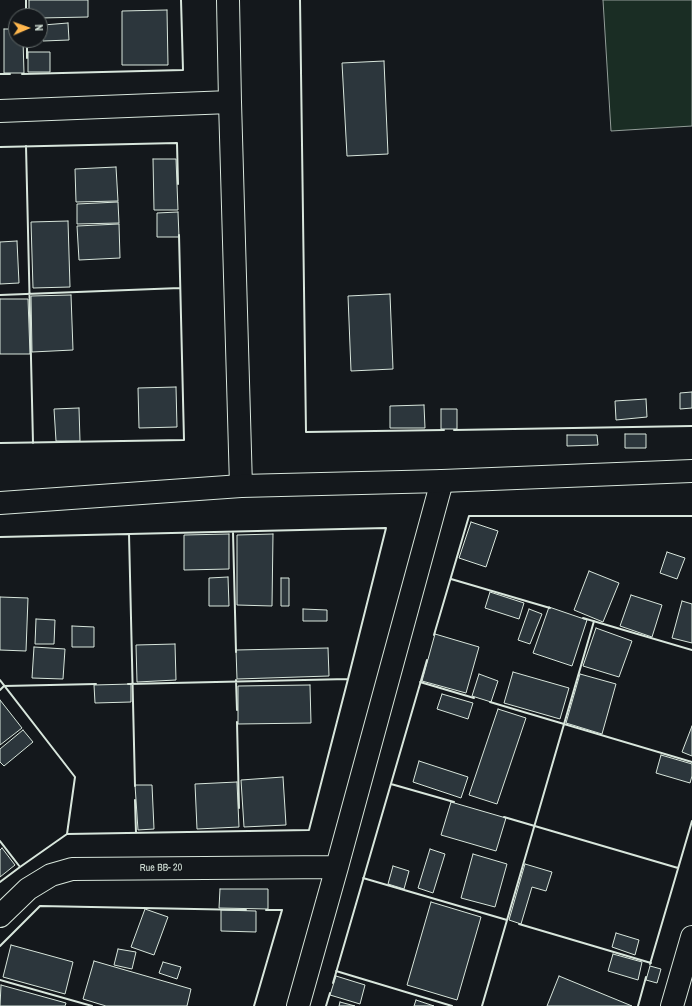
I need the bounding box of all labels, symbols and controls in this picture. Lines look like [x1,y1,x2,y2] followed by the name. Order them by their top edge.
[8,8,48,48] north arrow
[32,24,46,31] text: N
[140,862,182,874] street label: Rue BB- 20

